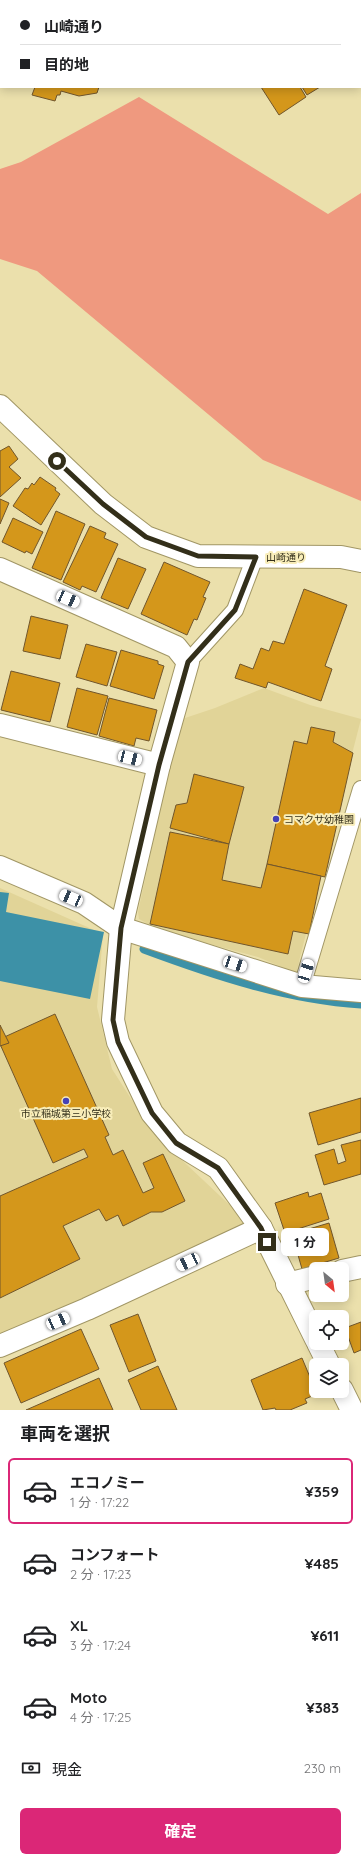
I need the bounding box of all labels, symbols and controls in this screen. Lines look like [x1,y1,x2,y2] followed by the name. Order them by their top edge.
[44,17,104,36] text: 山崎通り
[44,55,89,74] text: 目的地
[48,452,66,470] route start
[266,551,306,564] street label: 山崎通り
[55,589,81,609] car
[117,749,143,767] car
[284,813,354,826] place label: コマクサ幼稚園
[271,814,281,824] marker: コマクサ幼稚園
[58,888,84,908] car
[222,955,248,973] car
[297,958,315,984] car
[61,1096,71,1106] marker: 市立稲城第三小学校
[21,1107,111,1120] place label: 市立稲城第三小学校
[281,1228,329,1256] callout: 1 分
[258,1233,276,1251] route end
[294,1234,316,1250] text: 1 分
[175,1251,201,1273] car
[309,1262,349,1302] north arrow
[309,1262,349,1398] map controls
[309,1310,349,1350] button: locate
[45,1311,71,1331] car
[309,1358,349,1398] button: layers
[20,1422,110,1445] text: 車両を選択
[22,1473,58,1509] icon: car
[70,1473,145,1492] text: エコノミー
[305,1482,339,1501] text: ¥359
[70,1494,129,1510] text: 1 分 · 17:22
[22,1545,58,1581] icon: car
[70,1545,160,1564] text: コンフォート
[304,1554,339,1573] text: ¥485
[70,1566,131,1582] text: 2 分 · 17:23
[70,1616,88,1635] text: XL
[22,1617,58,1653] icon: car
[310,1626,339,1645] text: ¥611
[70,1637,131,1653] text: 3 分 · 17:24
[70,1688,107,1707] text: Moto
[22,1689,58,1725] icon: car
[306,1698,339,1717] text: ¥383
[70,1709,131,1725] text: 4 分 · 17:25
[20,1757,42,1779] icon: cash
[52,1760,82,1779] text: 現金
[304,1760,341,1776] text: 230 m
[20,1808,341,1854] button: 確定

